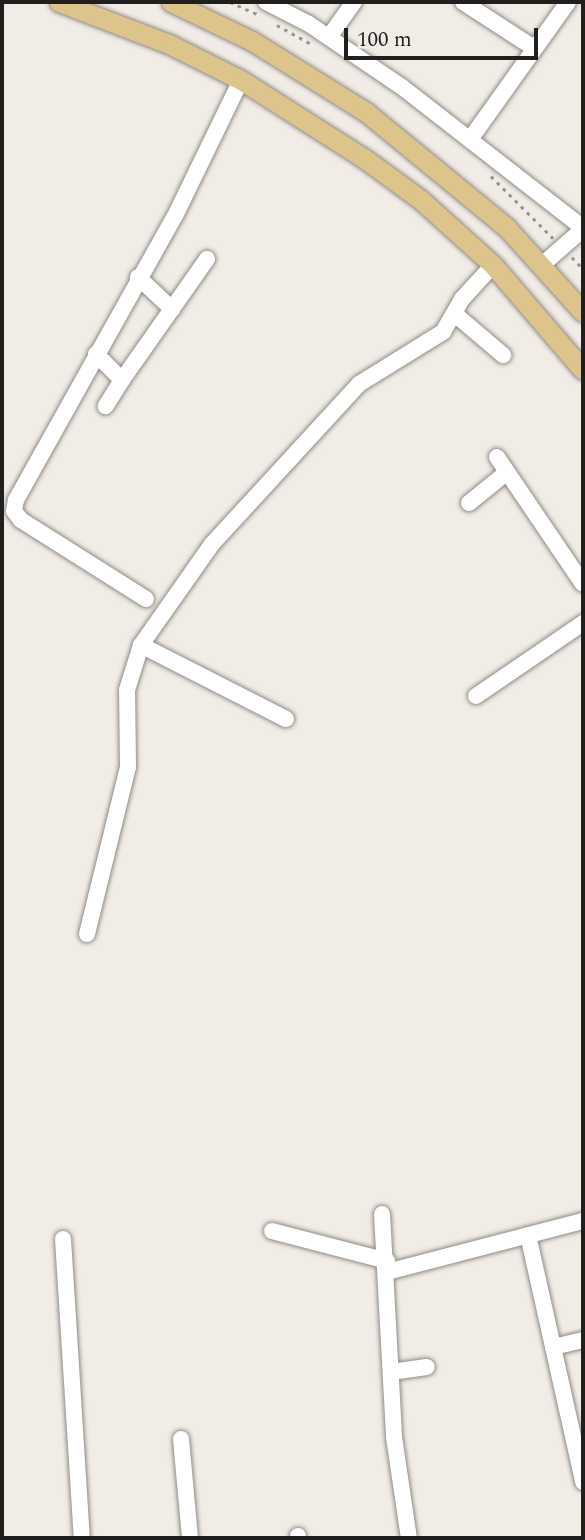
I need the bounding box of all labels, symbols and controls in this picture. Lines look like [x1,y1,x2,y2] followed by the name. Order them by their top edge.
[347,14,541,58] scale bar
[357,24,412,56] text: 100 m

